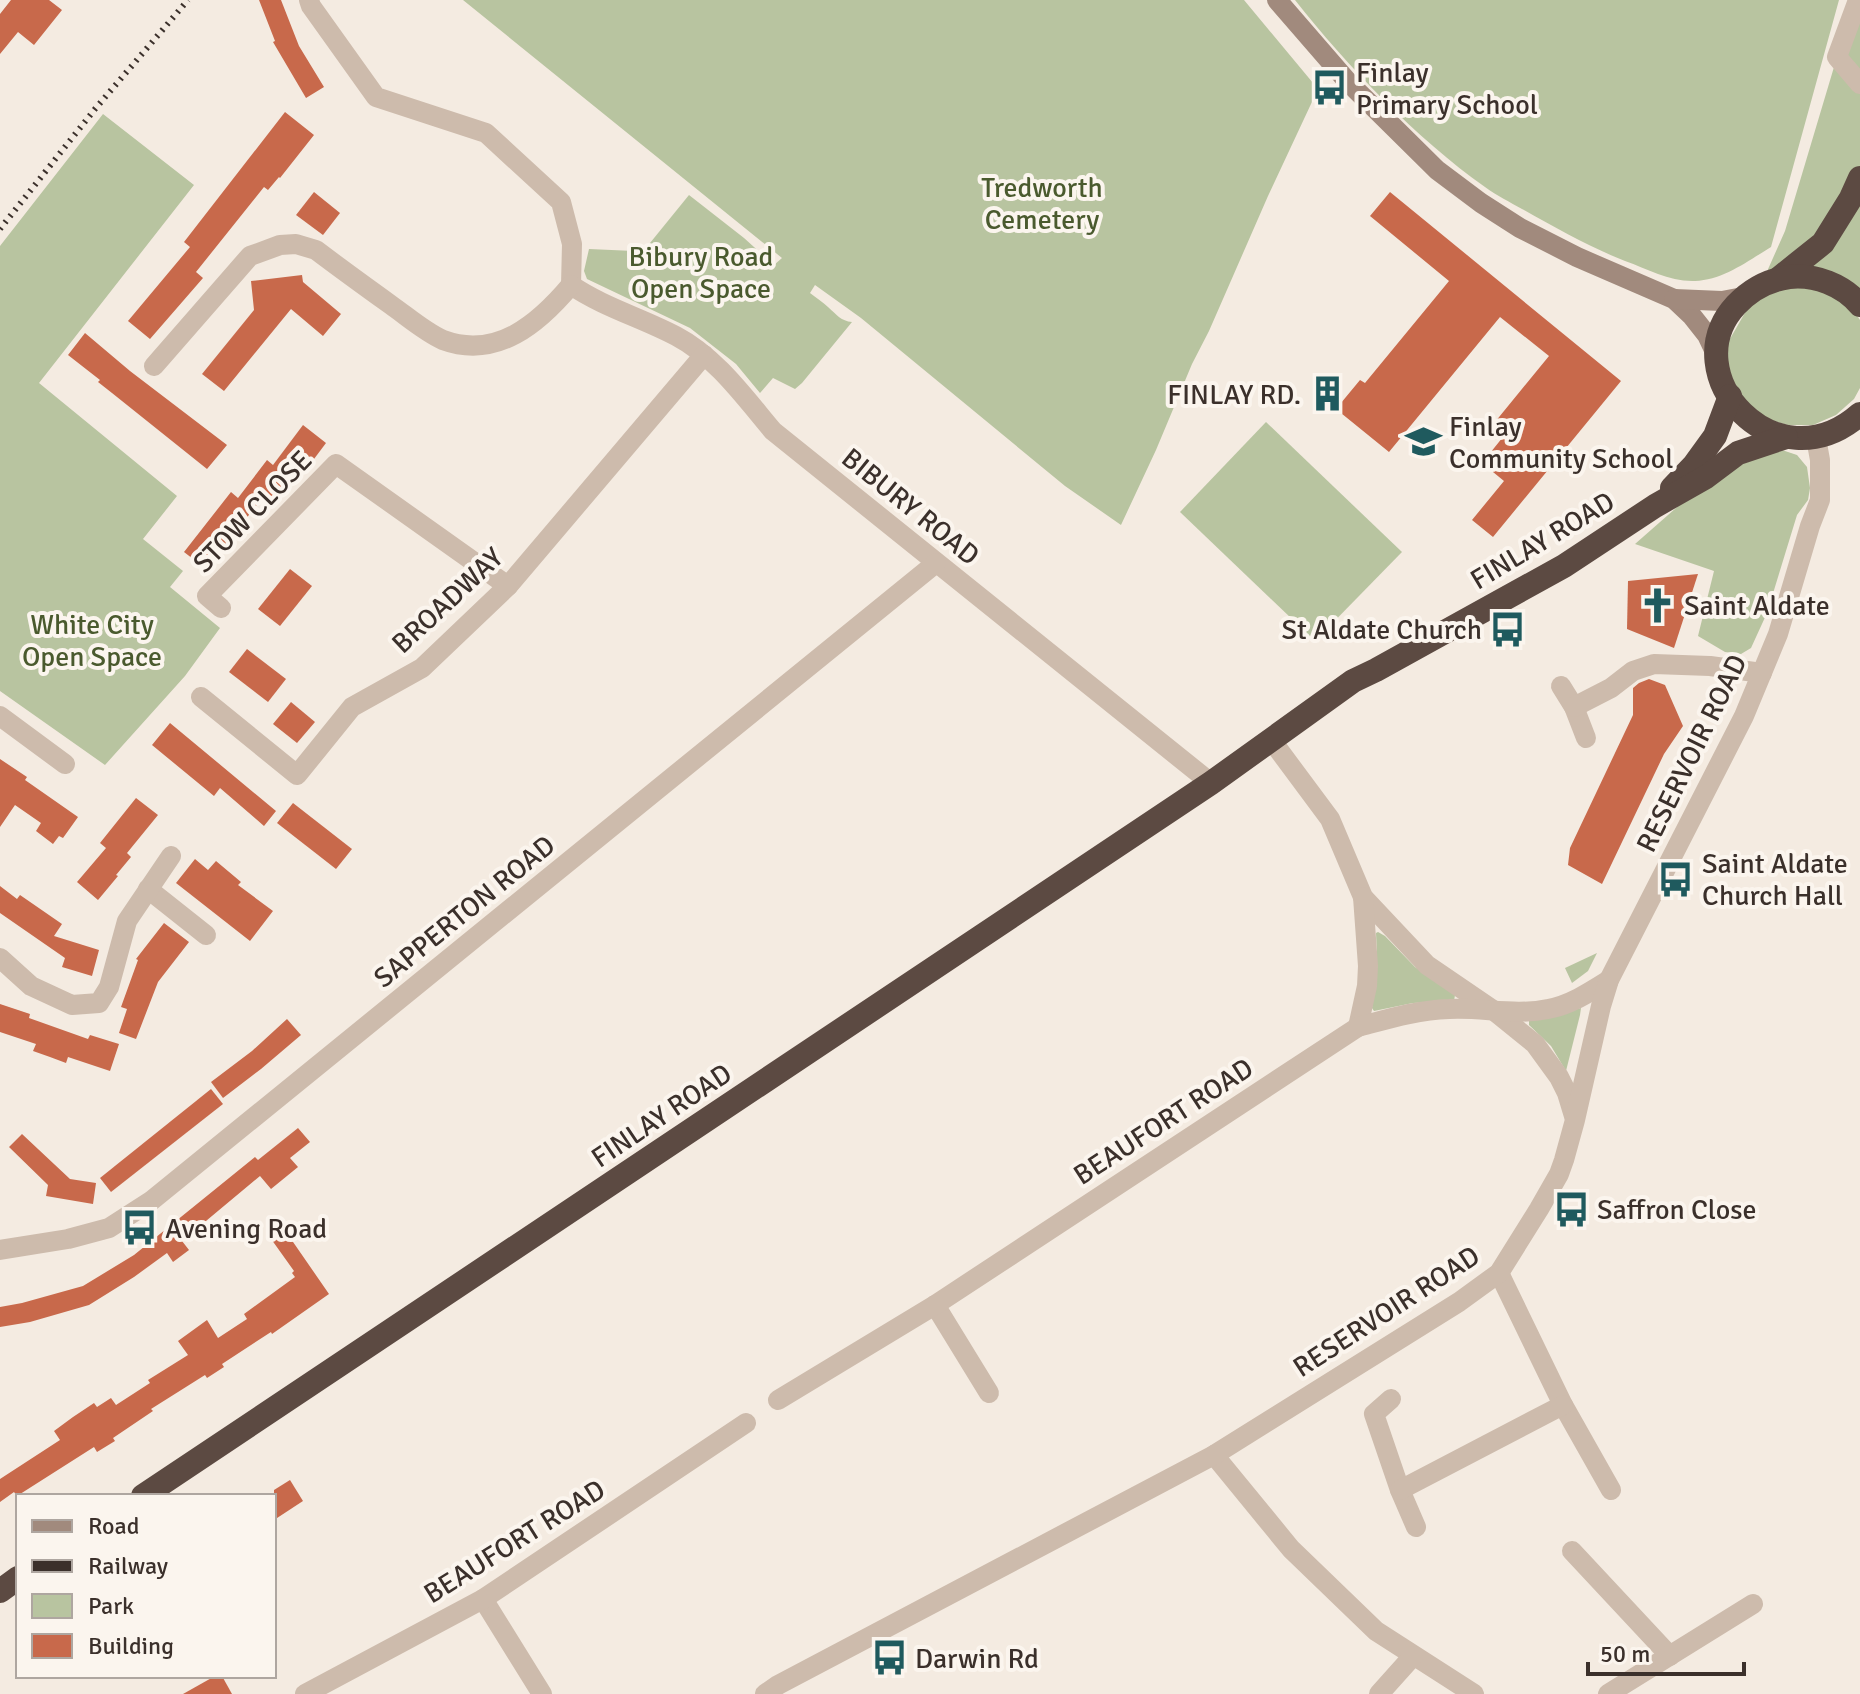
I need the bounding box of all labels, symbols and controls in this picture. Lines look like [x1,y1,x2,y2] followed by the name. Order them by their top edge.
[1356,56,1538,122] place label: Finlay Primary School
[1311,69,1349,107] bus stop icon: Finlay Primary School
[981,171,1103,237] park label: Tredworth Cemetery
[629,240,773,306] park label: Bibury Road Open Space
[1308,375,1346,413] building icon: FINLAY RD.
[1167,378,1301,412] place label: FINLAY RD.
[1449,410,1673,476] place label: Finlay Community School
[1404,423,1442,461] school or university icon: Finlay Community School
[835,441,986,573] street label: BIBURY ROAD
[186,444,319,580] street label: STOW CLOSE
[1464,485,1621,597] street label: FINLAY ROAD
[385,541,510,661] street label: BROADWAY
[1639,586,1677,624] church icon: Saint Aldate
[1684,589,1830,623] place label: Saint Aldate
[22,608,162,674] park label: White City Open Space
[1489,610,1527,648] bus stop icon: St Aldate Church
[1281,613,1482,647] place label: St Aldate Church
[1629,649,1754,858] street label: RESERVOIR ROAD
[367,828,562,995] street label: SAPPERTON ROAD
[1702,847,1848,913] place label: Saint Aldate Church Hall
[1657,860,1695,898] bus stop icon: Saint Aldate Church Hall
[1067,1051,1260,1193] street label: BEAUFORT ROAD
[585,1056,738,1175] street label: FINLAY ROAD
[1552,1190,1590,1228] bus stop icon: Saffron Close
[1597,1193,1757,1227] place label: Saffron Close
[120,1209,158,1247] bus stop icon: Avening Road
[165,1212,327,1246] place label: Avening Road
[1287,1239,1486,1385] street label: RESERVOIR ROAD
[418,1473,611,1611] street label: BEAUFORT ROAD
[16,1494,276,1678] legend
[88,1511,139,1541] text: Road
[88,1551,168,1581] text: Railway
[88,1591,134,1621] text: Park
[1588,1626,1744,1676] scale bar
[88,1631,174,1661] text: Building
[870,1639,908,1677] bus stop icon: Darwin Rd
[1600,1639,1650,1669] text: 50 m
[915,1642,1039,1676] place label: Darwin Rd

